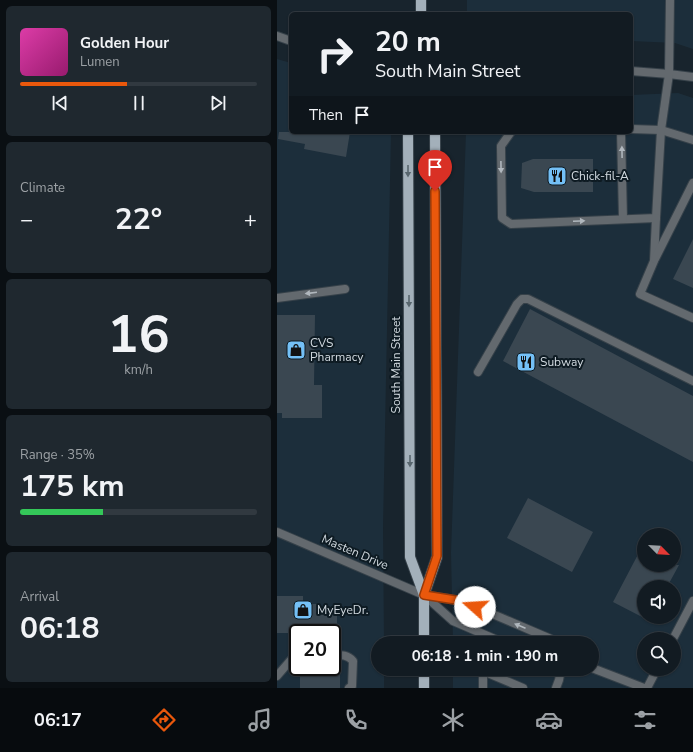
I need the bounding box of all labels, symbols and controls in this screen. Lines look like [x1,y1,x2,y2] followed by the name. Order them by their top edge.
[375,23,441,61] text: 20 m
[309,28,361,80] icon: right
[80,33,169,53] text: Golden Hour
[80,53,120,71] text: Lumen
[375,59,520,83] text: South Main Street
[49,92,71,114] icon: previous
[128,92,150,114] icon: pause
[207,92,229,114] icon: next
[351,104,373,126] icon: arrive
[309,105,343,125] text: Then
[619,145,625,158] one-way arrow
[418,150,452,191] pin
[424,156,446,178] icon: arrive
[498,161,504,174] one-way arrow
[405,165,412,177] one-way arrow
[546,165,568,187] restaurant icon: Chick-fil-A
[571,168,629,184] place label: Chick-fil-A
[20,179,65,197] text: Climate
[115,199,162,240] text: 22°
[20,205,33,235] text: −
[244,205,257,235] text: +
[573,218,586,224] one-way arrow
[305,290,317,296] one-way arrow
[406,295,412,308] one-way arrow
[107,299,170,370] text: 16
[388,316,404,413] street label: South Main Street
[310,335,364,365] place label: CVS Pharmacy
[285,339,307,361] shop icon: CVS Pharmacy
[515,351,537,373] restaurant icon: Subway
[540,354,584,370] place label: Subway
[124,361,153,379] text: km/h
[20,446,95,464] text: Range · 35%
[407,455,413,468] one-way arrow
[20,466,125,507] text: 175 km
[637,528,681,572] north arrow
[637,528,681,676] map controls
[319,531,391,573] street label: Masten Drive
[637,580,681,624] button: sound
[454,586,496,628] position arrow
[20,588,59,606] text: Arrival
[292,599,314,621] shop icon: MyEyeDr.
[317,602,368,618] place label: MyEyeDr.
[20,608,99,649] text: 06:18
[513,622,525,628] one-way arrow
[289,624,341,676] speed limit sign: 20
[637,632,681,676] button: search
[412,646,558,666] text: 06:18 · 1 min · 190 m
[150,706,178,734] icon: directions
[246,706,274,734] icon: music
[342,706,370,734] icon: phone
[439,706,467,734] icon: climate
[535,706,563,734] icon: car
[631,706,659,734] icon: filters
[34,708,82,732] text: 06:17

